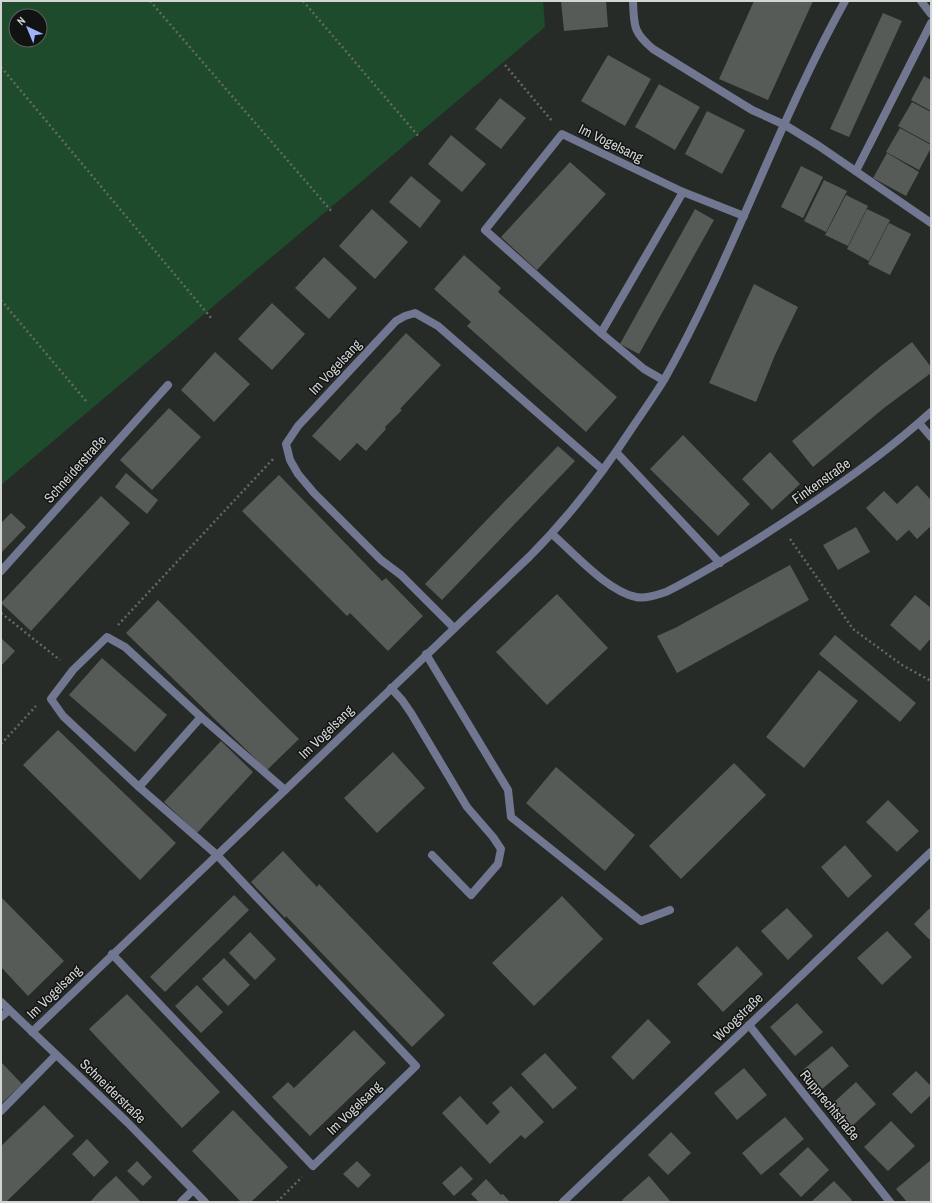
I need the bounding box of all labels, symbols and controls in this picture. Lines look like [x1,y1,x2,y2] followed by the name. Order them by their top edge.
[8,8,48,48] north arrow
[14,14,28,28] text: N
[576,120,647,167] street label: Im Vogelsang
[305,335,366,399] street label: Im Vogelsang
[40,431,110,507] street label: Schneiderstraße
[788,454,854,508] street label: Finkenstraße
[295,701,358,763] street label: Im Vogelsang
[23,961,86,1023] street label: Im Vogelsang
[709,989,767,1045] street label: Woogstraße
[76,1055,150,1127] street label: Schneiderstraße
[796,1066,864,1144] street label: Rupprechtstraße
[323,1077,386,1139] street label: Im Vogelsang

